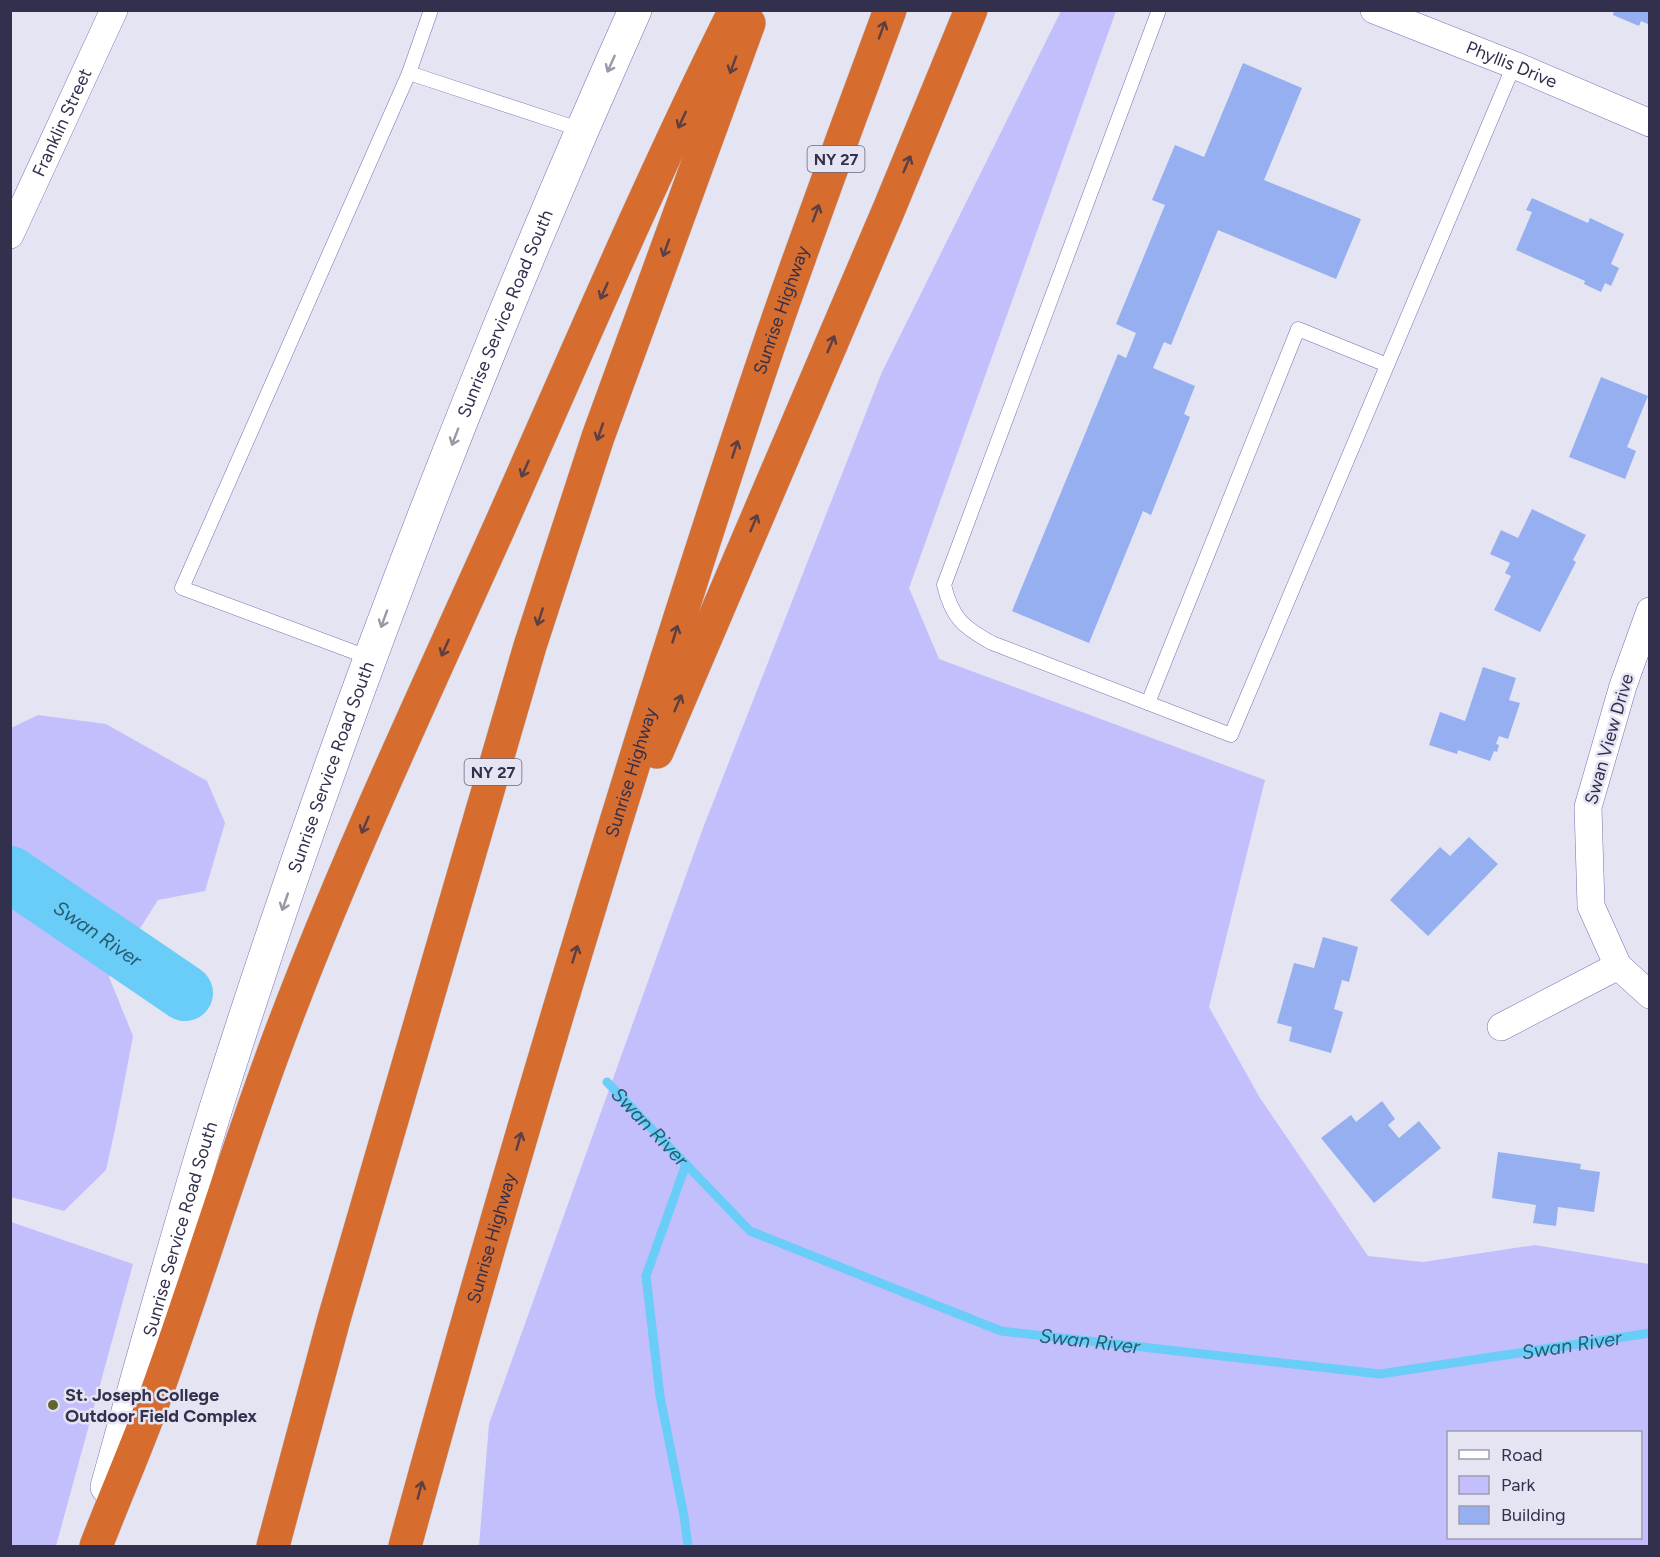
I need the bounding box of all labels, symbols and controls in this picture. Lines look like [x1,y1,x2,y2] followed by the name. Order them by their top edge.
[878,21,889,40] one-way arrow
[1463,36,1561,93] street label: Phyllis Drive
[605,55,616,73] one-way arrow
[727,55,738,74] one-way arrow
[28,65,97,180] street label: Franklin Street
[676,110,687,128] one-way arrow
[808,146,864,172] road number: NY 27
[902,156,913,174] one-way arrow
[811,204,822,223] one-way arrow
[453,206,558,421] street label: Sunrise Service Road South
[659,238,670,257] one-way arrow
[749,242,814,377] street label: Sunrise Highway
[598,282,610,300] one-way arrow
[826,335,837,353] one-way arrow
[593,422,604,441] one-way arrow
[449,428,460,446] one-way arrow
[730,440,741,459] one-way arrow
[519,460,530,478] one-way arrow
[749,514,760,533] one-way arrow
[533,607,544,626] one-way arrow
[378,609,389,628] one-way arrow
[670,625,681,644] one-way arrow
[439,638,451,656] one-way arrow
[283,659,379,876] street label: Sunrise Service Road South
[1580,671,1638,807] street label: Swan View Drive
[673,694,685,712] one-way arrow
[601,704,662,840] street label: Sunrise Highway
[464,759,522,785] road number: NY 27
[359,816,371,834] one-way arrow
[278,892,289,911] one-way arrow
[49,895,147,973] water label: Swan River
[570,945,581,964] one-way arrow
[606,1082,694,1172] water label: Swan River
[138,1119,222,1339] street label: Sunrise Service Road South
[514,1132,525,1151] one-way arrow
[462,1170,521,1306] street label: Sunrise Highway
[1038,1323,1142,1359] water label: Swan River
[1520,1325,1624,1364] water label: Swan River
[65,1384,257,1427] place label: St. Joseph College Outdoor Field Complex
[46,1398,60,1412] marker: St. Joseph College Outdoor Field Complex
[1447,1431,1642,1539] legend
[1501,1444,1542,1466] text: Road
[1501,1474,1536,1496] text: Park
[415,1481,426,1500] one-way arrow
[1501,1504,1566,1526] text: Building

